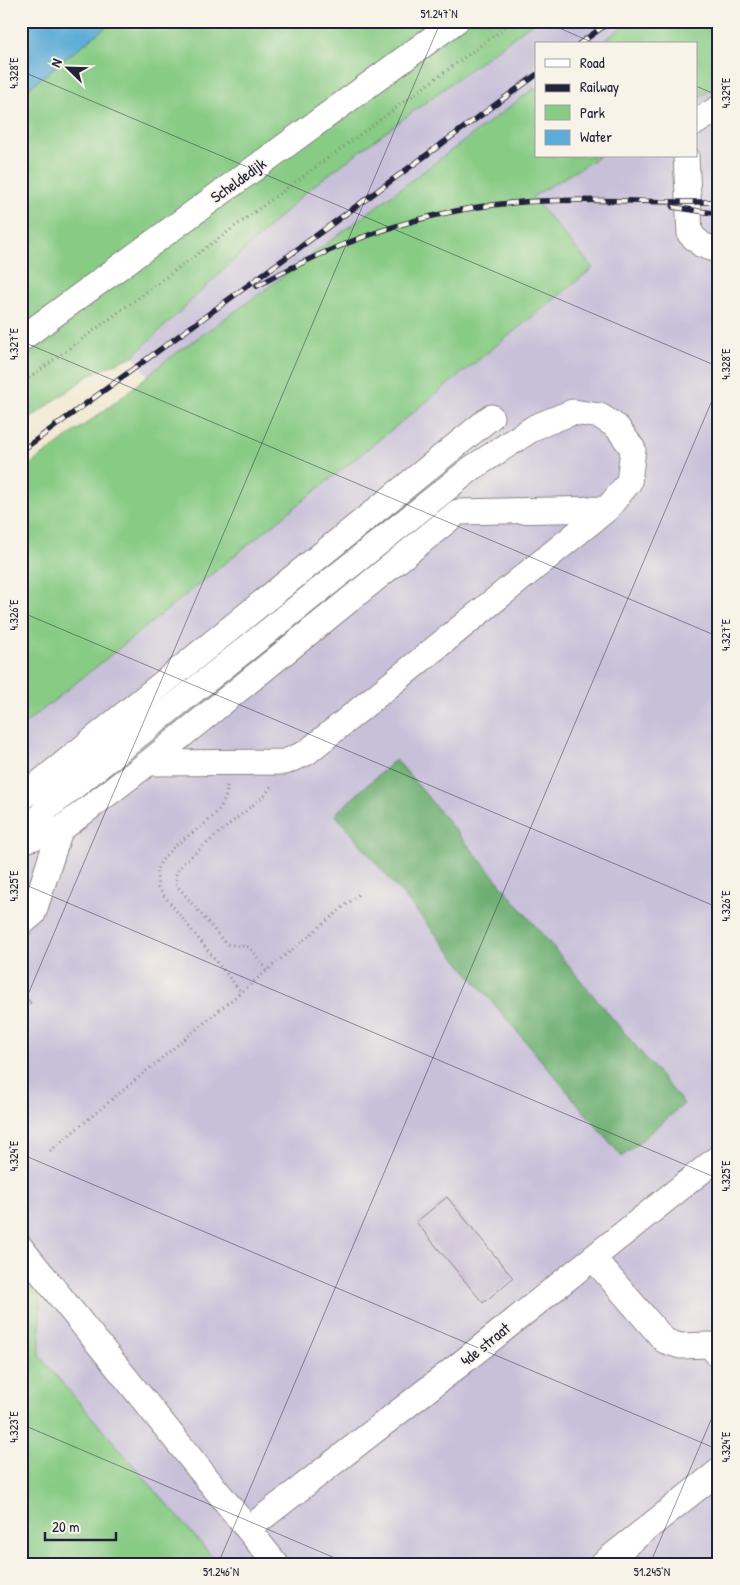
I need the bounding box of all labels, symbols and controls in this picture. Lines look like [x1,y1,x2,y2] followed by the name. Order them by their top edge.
[420,5,458,22] text: 51.247°N
[42,42,92,92] north arrow
[535,42,698,158] legend
[580,52,605,73] text: Road
[45,55,66,70] text: N
[5,57,22,89] text: 4.328°E
[580,76,619,97] text: Railway
[717,77,734,108] text: 4.329°E
[580,102,605,123] text: Park
[580,126,612,147] text: Water
[206,152,271,208] street label: Scheldedijk
[5,327,22,360] text: 4.327°E
[717,348,734,380] text: 4.328°E
[5,599,22,630] text: 4.326°E
[717,618,734,651] text: 4.327°E
[5,870,22,902] text: 4.325°E
[717,890,734,921] text: 4.326°E
[5,1140,22,1171] text: 4.324°E
[717,1160,734,1192] text: 4.325°E
[455,1317,515,1371] street label: 4de straat
[5,1411,22,1443] text: 4.323°E
[717,1431,734,1462] text: 4.324°E
[45,1510,116,1542] scale bar
[52,1516,79,1537] text: 20 m
[203,1563,239,1580] text: 51.246°N
[634,1563,670,1580] text: 51.245°N

